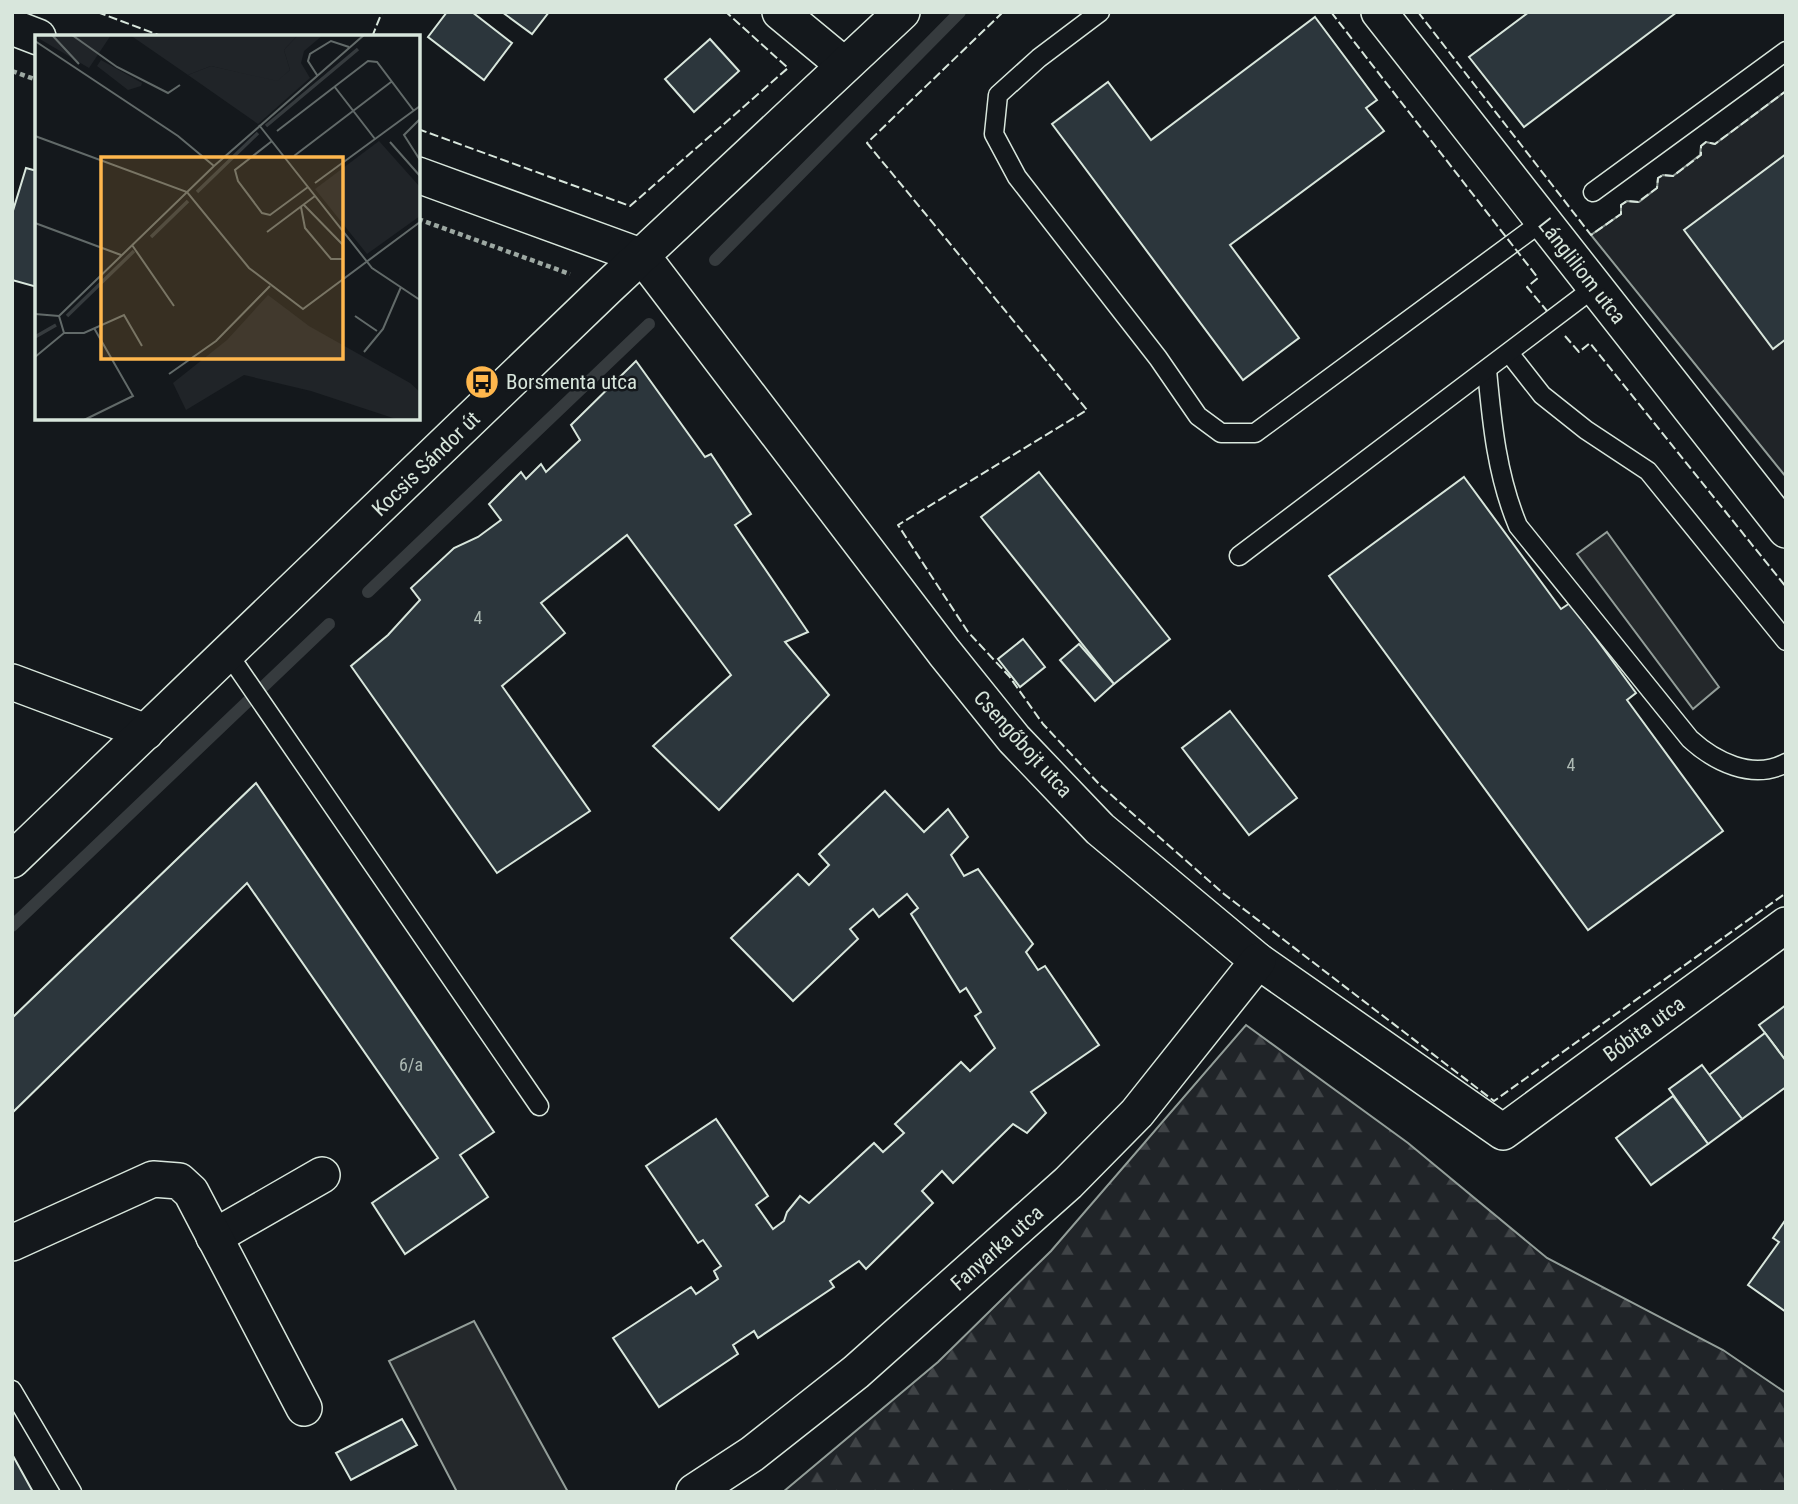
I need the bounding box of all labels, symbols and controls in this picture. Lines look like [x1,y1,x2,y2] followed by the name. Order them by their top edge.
[35,35,420,420] inset map
[1533,214,1631,328] street label: Lángliliom utca
[463,363,501,401] bus stop icon: Borsmenta utca
[506,370,637,394] place label: Borsmenta utca
[367,407,485,521] street label: Kocsis Sándor út
[474,607,483,628] house number: 4
[969,686,1077,802] street label: Csengőbojt utca
[1567,754,1576,775] house number: 4
[1599,992,1689,1066] street label: Bóbita utca
[399,1054,423,1075] house number: 6/a
[946,1200,1048,1296] street label: Fanyarka utca

